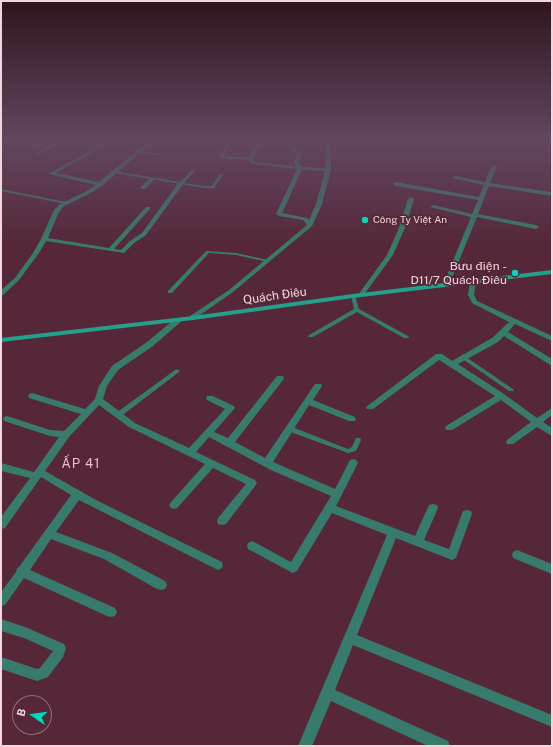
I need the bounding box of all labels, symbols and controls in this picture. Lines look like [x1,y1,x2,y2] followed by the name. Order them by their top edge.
[373,214,447,226] place label: Công Ty Việt An
[360,215,370,225] marker: Công Ty Việt An
[411,259,507,287] place label: Bưu điện - D11/7 Quách Điêu
[510,268,520,278] marker: Bưu điện - D11/7 Quách Điêu
[242,284,308,308] street label: Quách Điêu
[61,456,101,472] district label: ẤP 41
[12,695,52,735] north arrow
[15,708,28,718] text: B

